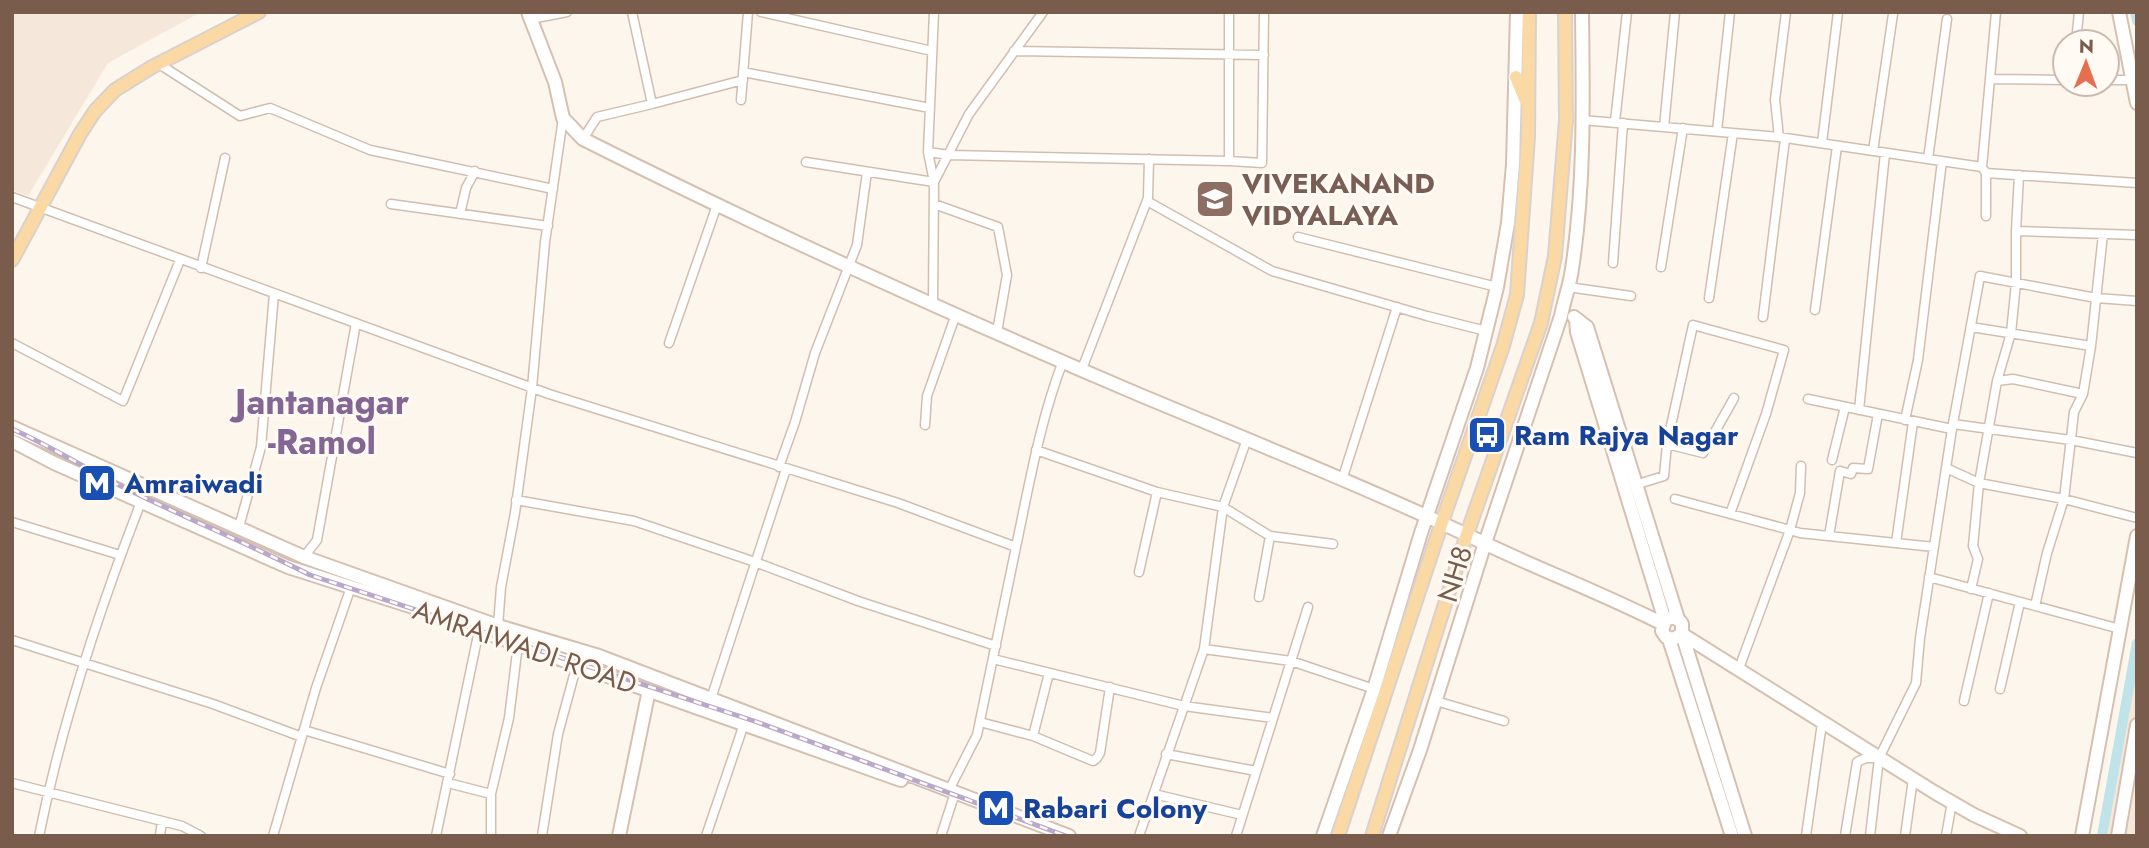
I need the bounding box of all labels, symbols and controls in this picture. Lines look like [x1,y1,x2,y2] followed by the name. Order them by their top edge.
[2051,28,2121,98] north arrow
[2079,33,2094,60] text: N
[1241,163,1435,236] place label: VIVEKANAND VIDYALAYA
[1194,178,1236,220] school or university icon: VIVEKANAND VIDYALAYA
[229,377,410,467] district label: Jantanagar -Ramol
[1466,414,1508,456] bus stop icon: Ram Rajya Nagar
[1514,415,1739,456] place label: Ram Rajya Nagar
[76,462,118,504] metro station icon: Amraiwadi
[123,463,263,504] place label: Amraiwadi
[1427,541,1483,607] street label: NH8
[408,589,642,705] street label: AMRAIWADI ROAD
[975,787,1017,829] metro station icon: Rabari Colony
[1023,788,1207,829] place label: Rabari Colony

